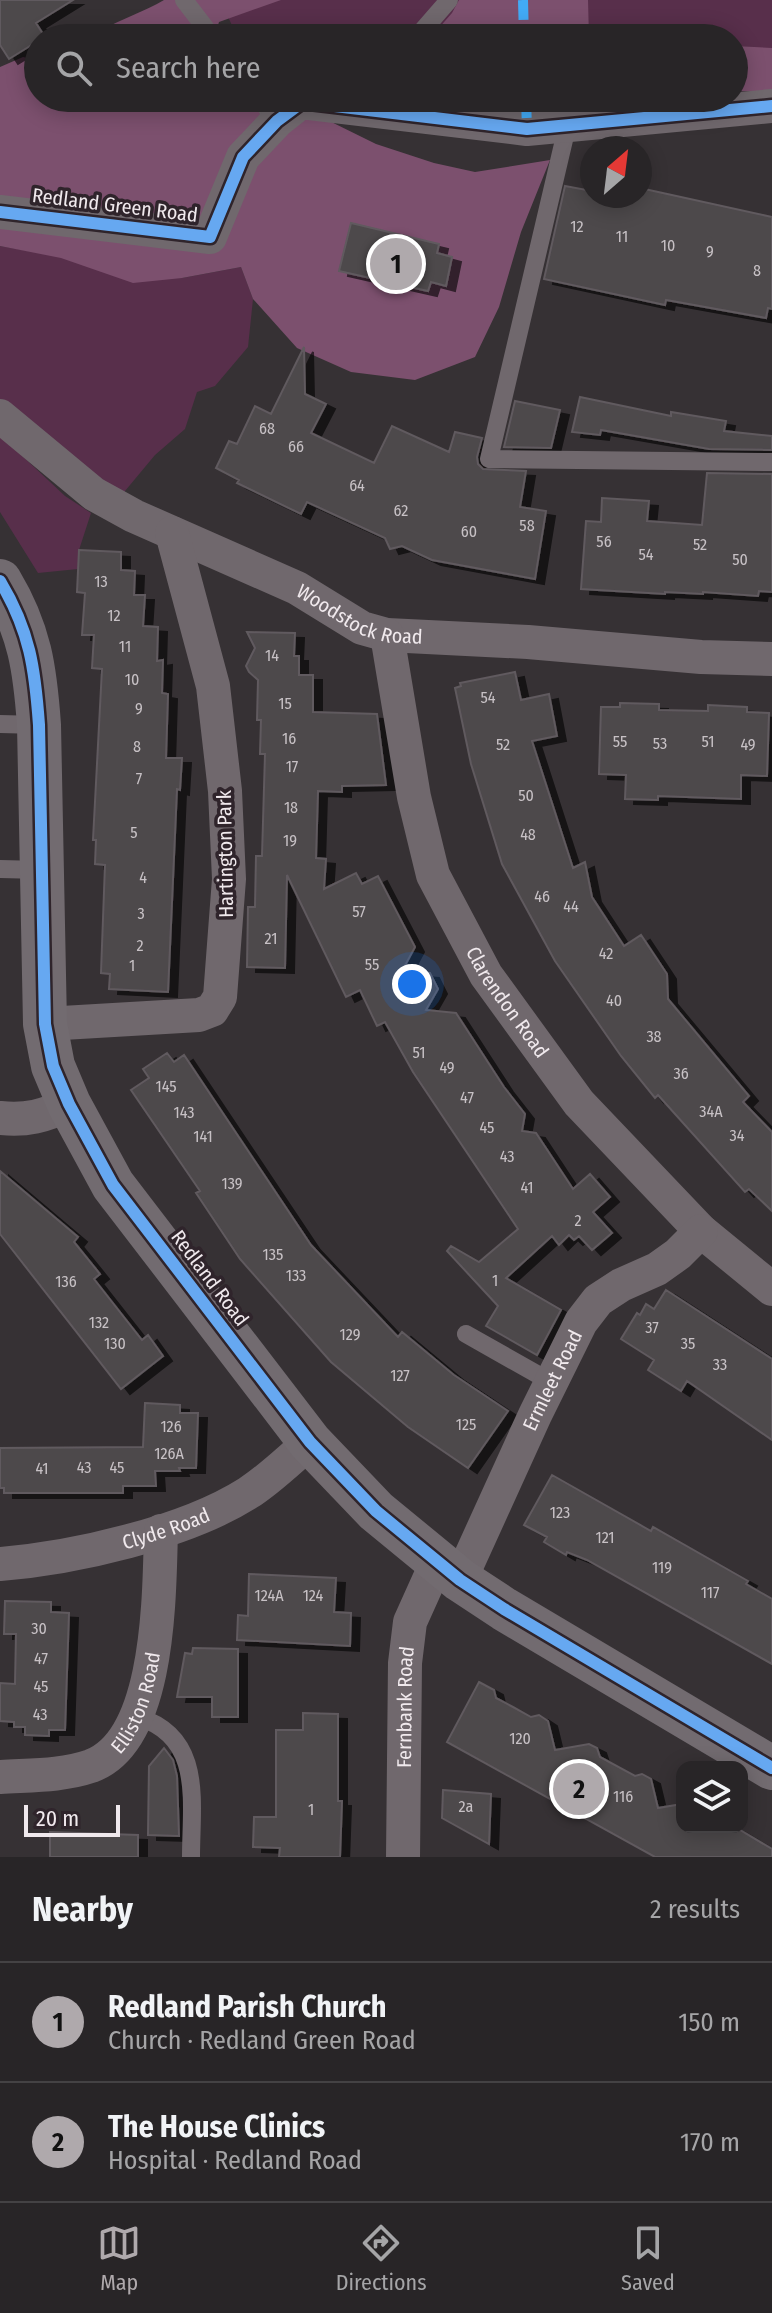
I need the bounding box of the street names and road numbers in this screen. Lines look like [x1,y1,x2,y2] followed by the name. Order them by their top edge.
[31,183,199,227] street label: Redland Green Road
[292,579,423,649] street label: Woodstock Road
[212,789,238,918] street label: Hartington Park
[461,942,554,1062] street label: Clarendon Road
[166,1225,254,1331] street label: Redland Road
[518,1326,587,1434] street label: Ermleet Road
[120,1503,213,1554] street label: Clyde Road
[392,1645,419,1768] street label: Fernbank Road
[106,1650,165,1758] street label: Elliston Road

